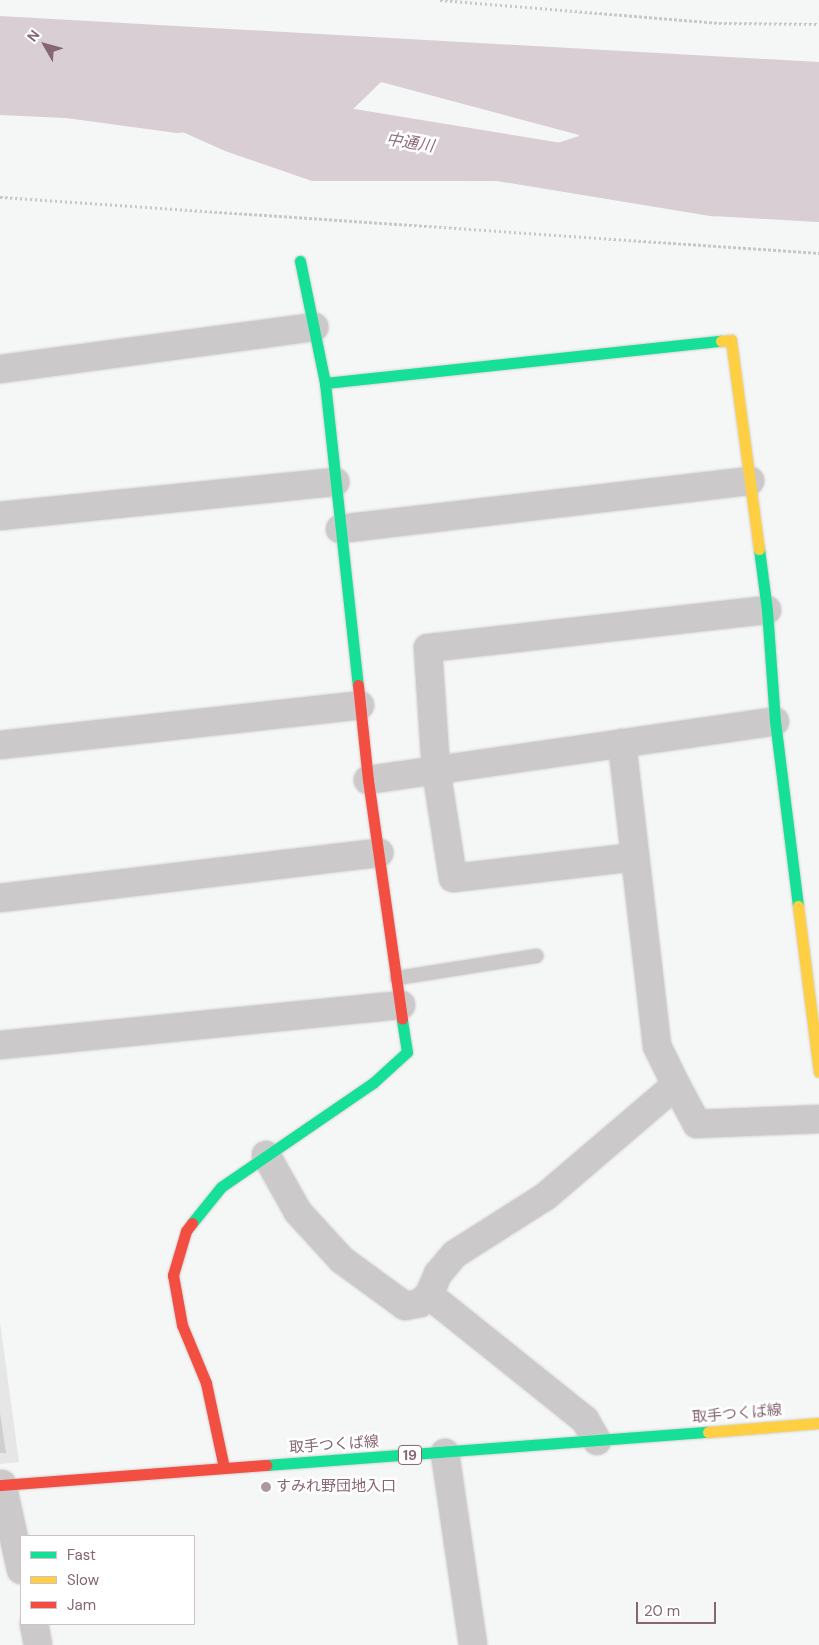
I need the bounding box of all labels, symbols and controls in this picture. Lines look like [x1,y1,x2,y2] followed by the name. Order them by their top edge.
[20,20,70,70] north arrow
[23,26,43,45] text: N
[385,130,435,156] water label: 中通川
[691,1401,783,1427] street label: 取手つくば線
[288,1433,380,1457] street label: 取手つくば線
[398,1444,422,1466] road number: 19
[276,1478,396,1496] place label: すみれ野団地入口
[260,1481,272,1493] marker: すみれ野団地入口
[20,1535,195,1625] legend
[67,1545,96,1565] text: Fast
[67,1570,99,1590] text: Slow
[639,1592,719,1624] scale bar
[67,1595,96,1615] text: Jam
[644,1601,680,1621] text: 20 m

